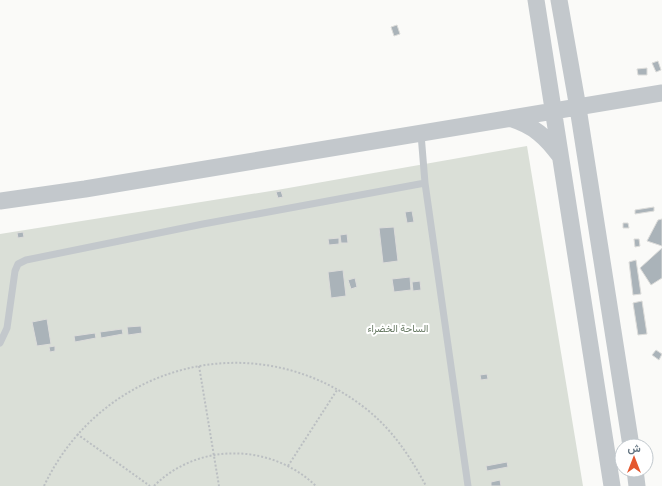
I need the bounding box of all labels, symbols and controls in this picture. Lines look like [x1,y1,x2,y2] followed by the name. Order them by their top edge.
[368,322,428,335] park label: الساحة الخضراء
[614,438,654,478] north arrow
[627,441,641,455] text: ش

